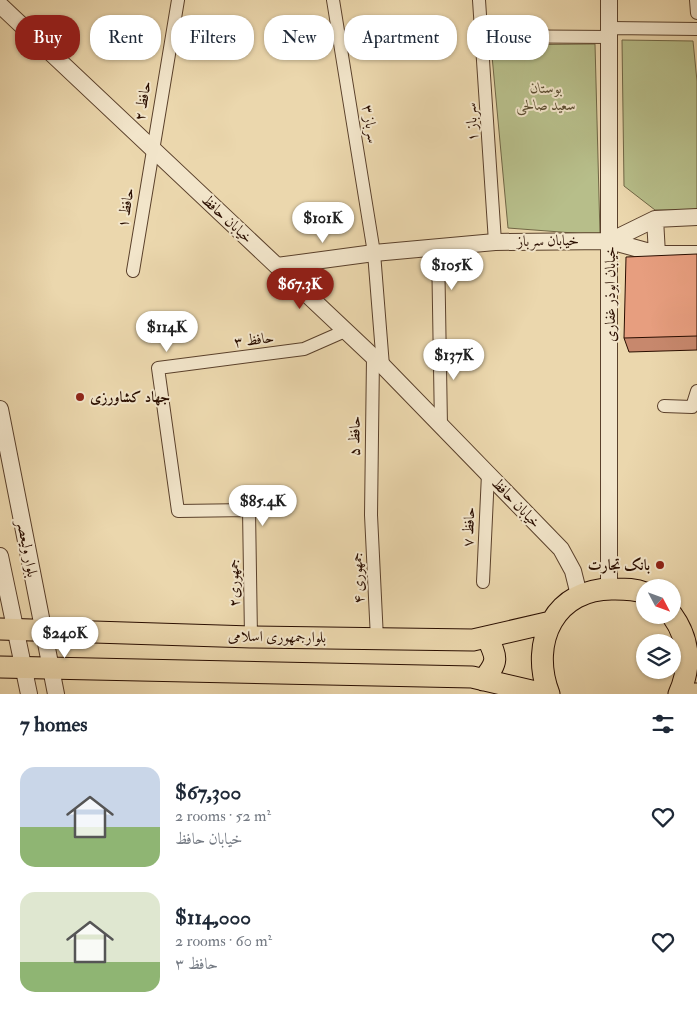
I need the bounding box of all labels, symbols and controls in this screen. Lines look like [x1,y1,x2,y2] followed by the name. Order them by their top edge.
[15,15,80,60] chip: Buy
[90,15,161,60] chip: Rent
[171,15,254,60] chip: Filters
[264,15,334,60] chip: New
[344,15,457,60] chip: Apartment
[467,15,549,60] chip: House
[516,79,576,116] park label: بوستان سعید صالحی
[130,80,156,122] street label: حافظ ۲
[461,102,483,142] street label: سرباز ۱
[358,103,382,145] street label: سرباز ۳
[113,187,139,229] street label: حافظ ۱
[197,191,257,247] street label: خیابان حافظ
[288,202,358,244] pin: $101K
[303,208,343,228] text: $101K
[515,231,579,251] street label: خیابان سرباز
[601,246,620,342] street label: خیابان ابوذر غفاری
[417,248,487,291] pin: $105K
[431,255,473,275] text: $105K
[259,268,341,310] pin: $67.3K
[278,274,322,294] text: $67.3K
[132,310,202,353] pin: $114K
[147,317,187,337] text: $114K
[233,328,275,352] street label: حافظ ۳
[419,338,489,381] pin: $137K
[434,345,474,365] text: $137K
[90,388,170,407] place label: جهاد کشاورزی
[74,391,86,403] marker: جهاد کشاورزی
[345,416,365,456] street label: حافظ ۵
[487,474,545,532] street label: خیابان حافظ
[222,484,304,527] pin: $85.4K
[240,491,286,511] text: $85.4K
[458,506,480,548] street label: حافظ ۷
[12,517,42,579] street label: بلوار ولیعصر
[347,552,369,604] street label: جمهوری ۴
[588,556,650,575] place label: بانک تجارت
[224,559,244,607] street label: جمهوری۲
[654,559,666,571] marker: بانک تجارت
[636,579,681,624] north arrow
[636,579,681,679] map controls
[30,616,100,659] pin: $240K
[42,623,88,643] text: $240K
[228,627,326,647] street label: بلوارجمهوری اسلامی
[636,634,681,679] button: layers
[649,710,677,738] icon: filters
[20,711,87,738] text: 7 homes
[175,779,241,806] text: $67,300
[60,787,120,847] icon: home
[649,803,677,831] icon: heart
[175,806,271,826] text: 2 rooms · 52 m²
[175,829,242,849] text: خیابان حافظ
[175,904,251,931] text: $114,000
[60,912,120,972] icon: home
[649,928,677,956] icon: heart
[175,931,272,951] text: 2 rooms · 60 m²
[175,954,218,974] text: حافظ ۳

